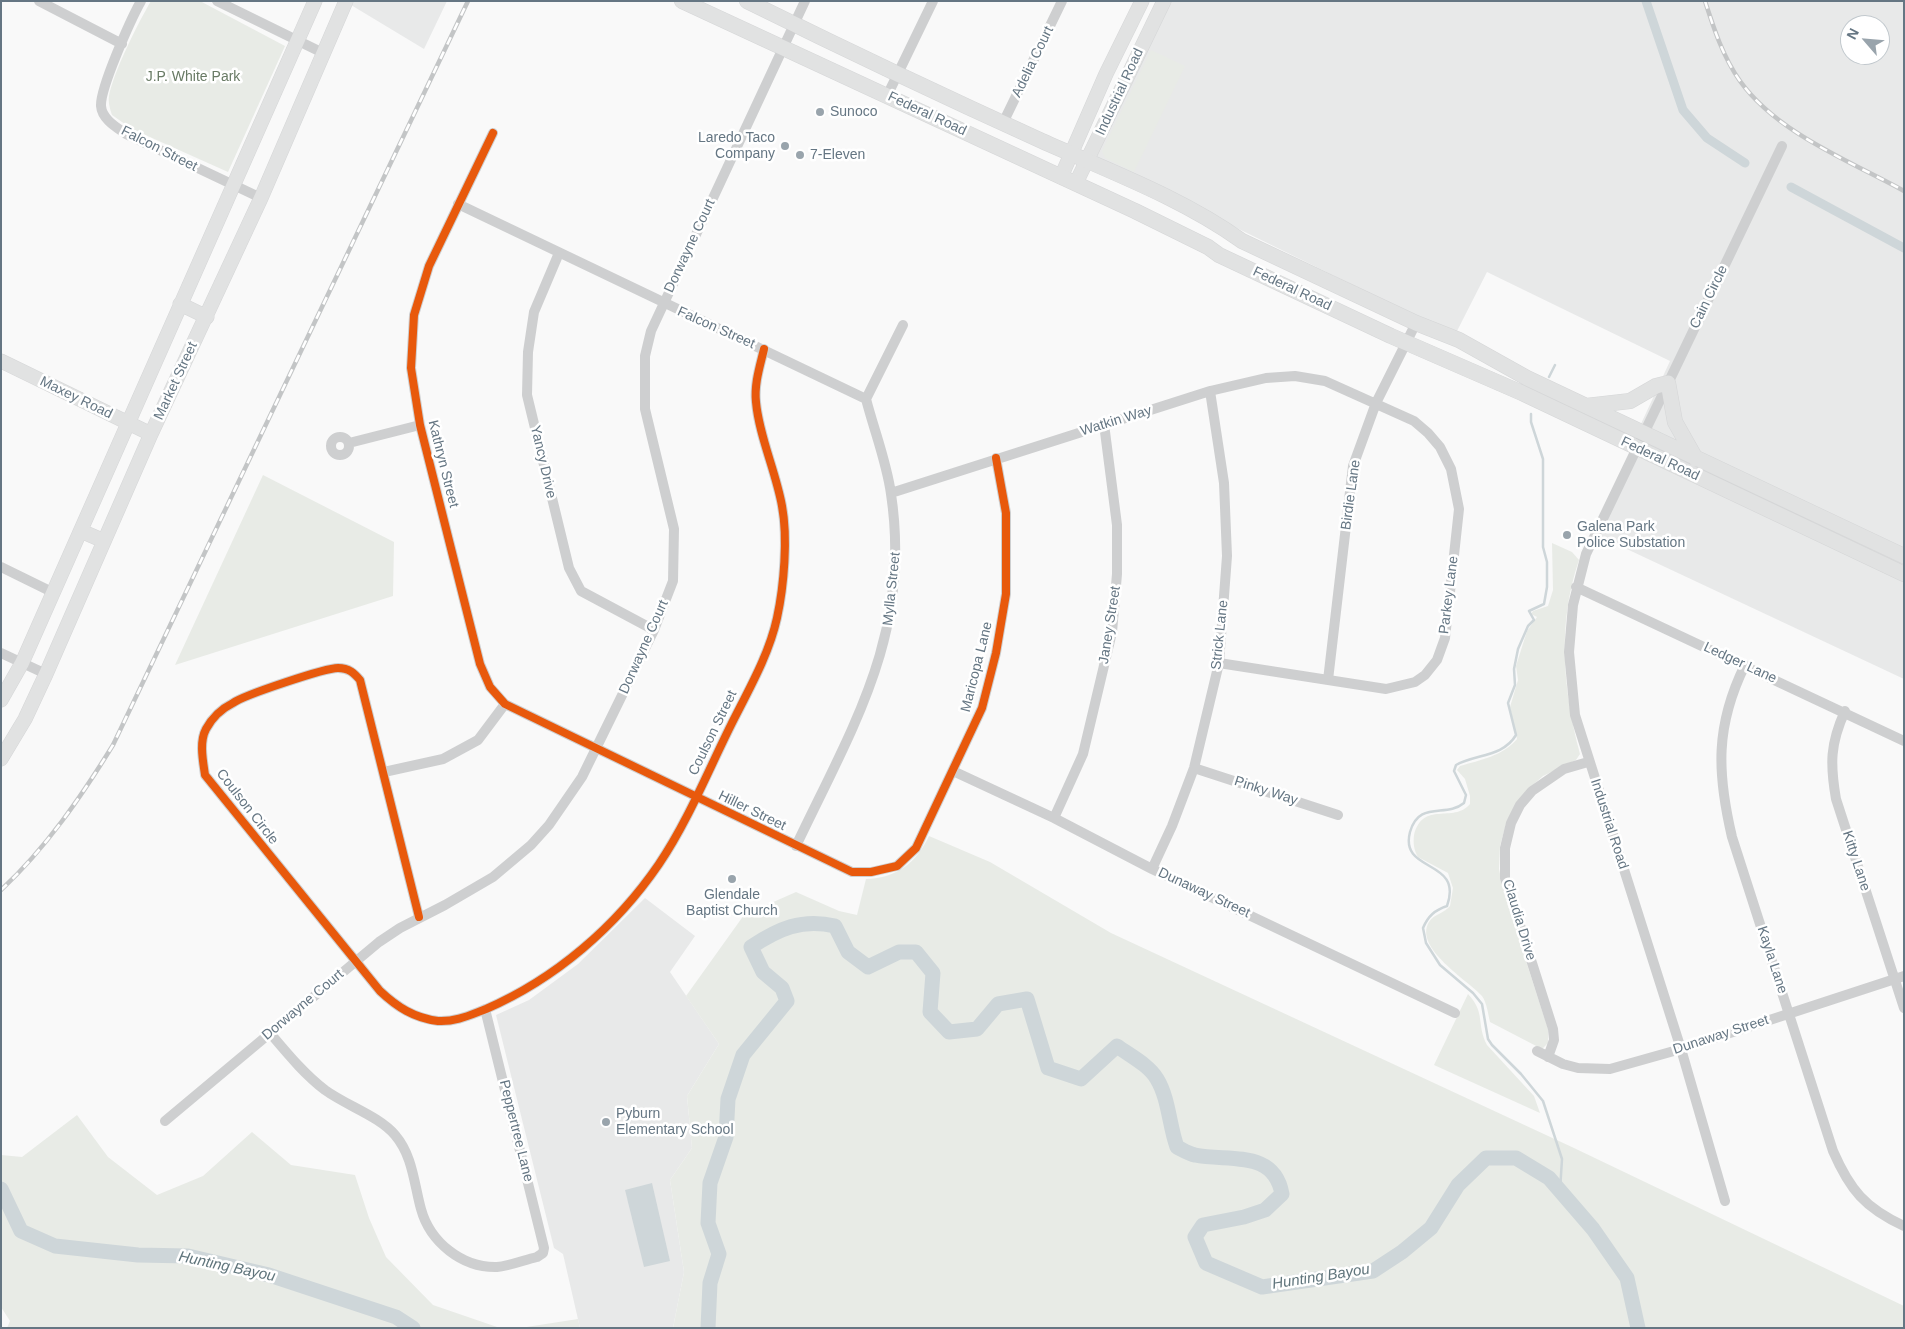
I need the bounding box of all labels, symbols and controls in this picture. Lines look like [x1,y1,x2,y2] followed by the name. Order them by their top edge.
[1840,15,1890,65] north arrow
[1009,24,1057,100] street label: Adelia Court
[1843,26,1862,42] text: N
[1092,46,1148,138] street label: Industrial Road
[146,69,240,85] park label: J.P. White Park
[885,88,969,140] street label: Federal Road
[830,104,877,120] place label: Sunoco
[814,106,826,118] marker: Sunoco
[118,123,200,175] street label: Falcon Street
[698,130,775,162] place label: Laredo Taco Company
[779,140,791,152] marker: Laredo Taco Company
[810,147,865,163] place label: 7-Eleven
[794,149,806,161] marker: 7-Eleven
[661,197,719,295] street label: Dorwayne Court
[1250,263,1334,315] street label: Federal Road
[1686,263,1732,331] street label: Cain Circle
[675,303,757,353] street label: Falcon Street
[151,339,201,423] street label: Market Street
[37,373,115,423] street label: Maxey Road
[1078,402,1154,440] street label: Watkin Way
[424,419,462,509] street label: Kathryn Street
[526,424,560,500] street label: Yancy Drive
[1618,433,1702,485] street label: Federal Road
[1338,459,1364,531] street label: Birdie Lane
[1577,519,1685,552] place label: Galena Park Police Substation
[1561,529,1573,541] marker: Galena Park Police Substation
[880,551,904,627] street label: Mylla Street
[1436,555,1462,635] street label: Parkey Lane
[1096,585,1124,665] street label: Janey Street
[616,597,672,697] street label: Dorwayne Court
[1208,599,1232,671] street label: Strick Lane
[958,620,996,714] street label: Maricopa Lane
[1701,639,1779,687] street label: Ledger Lane
[685,688,741,778] street label: Coulson Street
[212,766,282,848] street label: Coulson Circle
[1232,773,1300,809] street label: Pinky Way
[1586,777,1632,871] street label: Industrial Road
[715,787,789,835] street label: Hiller Street
[1838,829,1874,893] street label: Kitty Lane
[1155,864,1253,922] street label: Dunaway Street
[726,873,738,885] marker: Glendale Baptist Church
[1499,877,1539,963] street label: Claudia Drive
[686,887,778,920] place label: Glendale Baptist Church
[1753,924,1791,996] street label: Kayla Lane
[259,966,347,1044] street label: Dorwayne Court
[1671,1012,1771,1058] street label: Dunaway Street
[495,1078,537,1184] street label: Peppertree Lane
[616,1106,734,1138] place label: Pyburn Elementary School
[600,1116,612,1128] marker: Pyburn Elementary School
[177,1248,277,1286] water label: Hunting Bayou
[1271,1260,1371,1294] water label: Hunting Bayou

